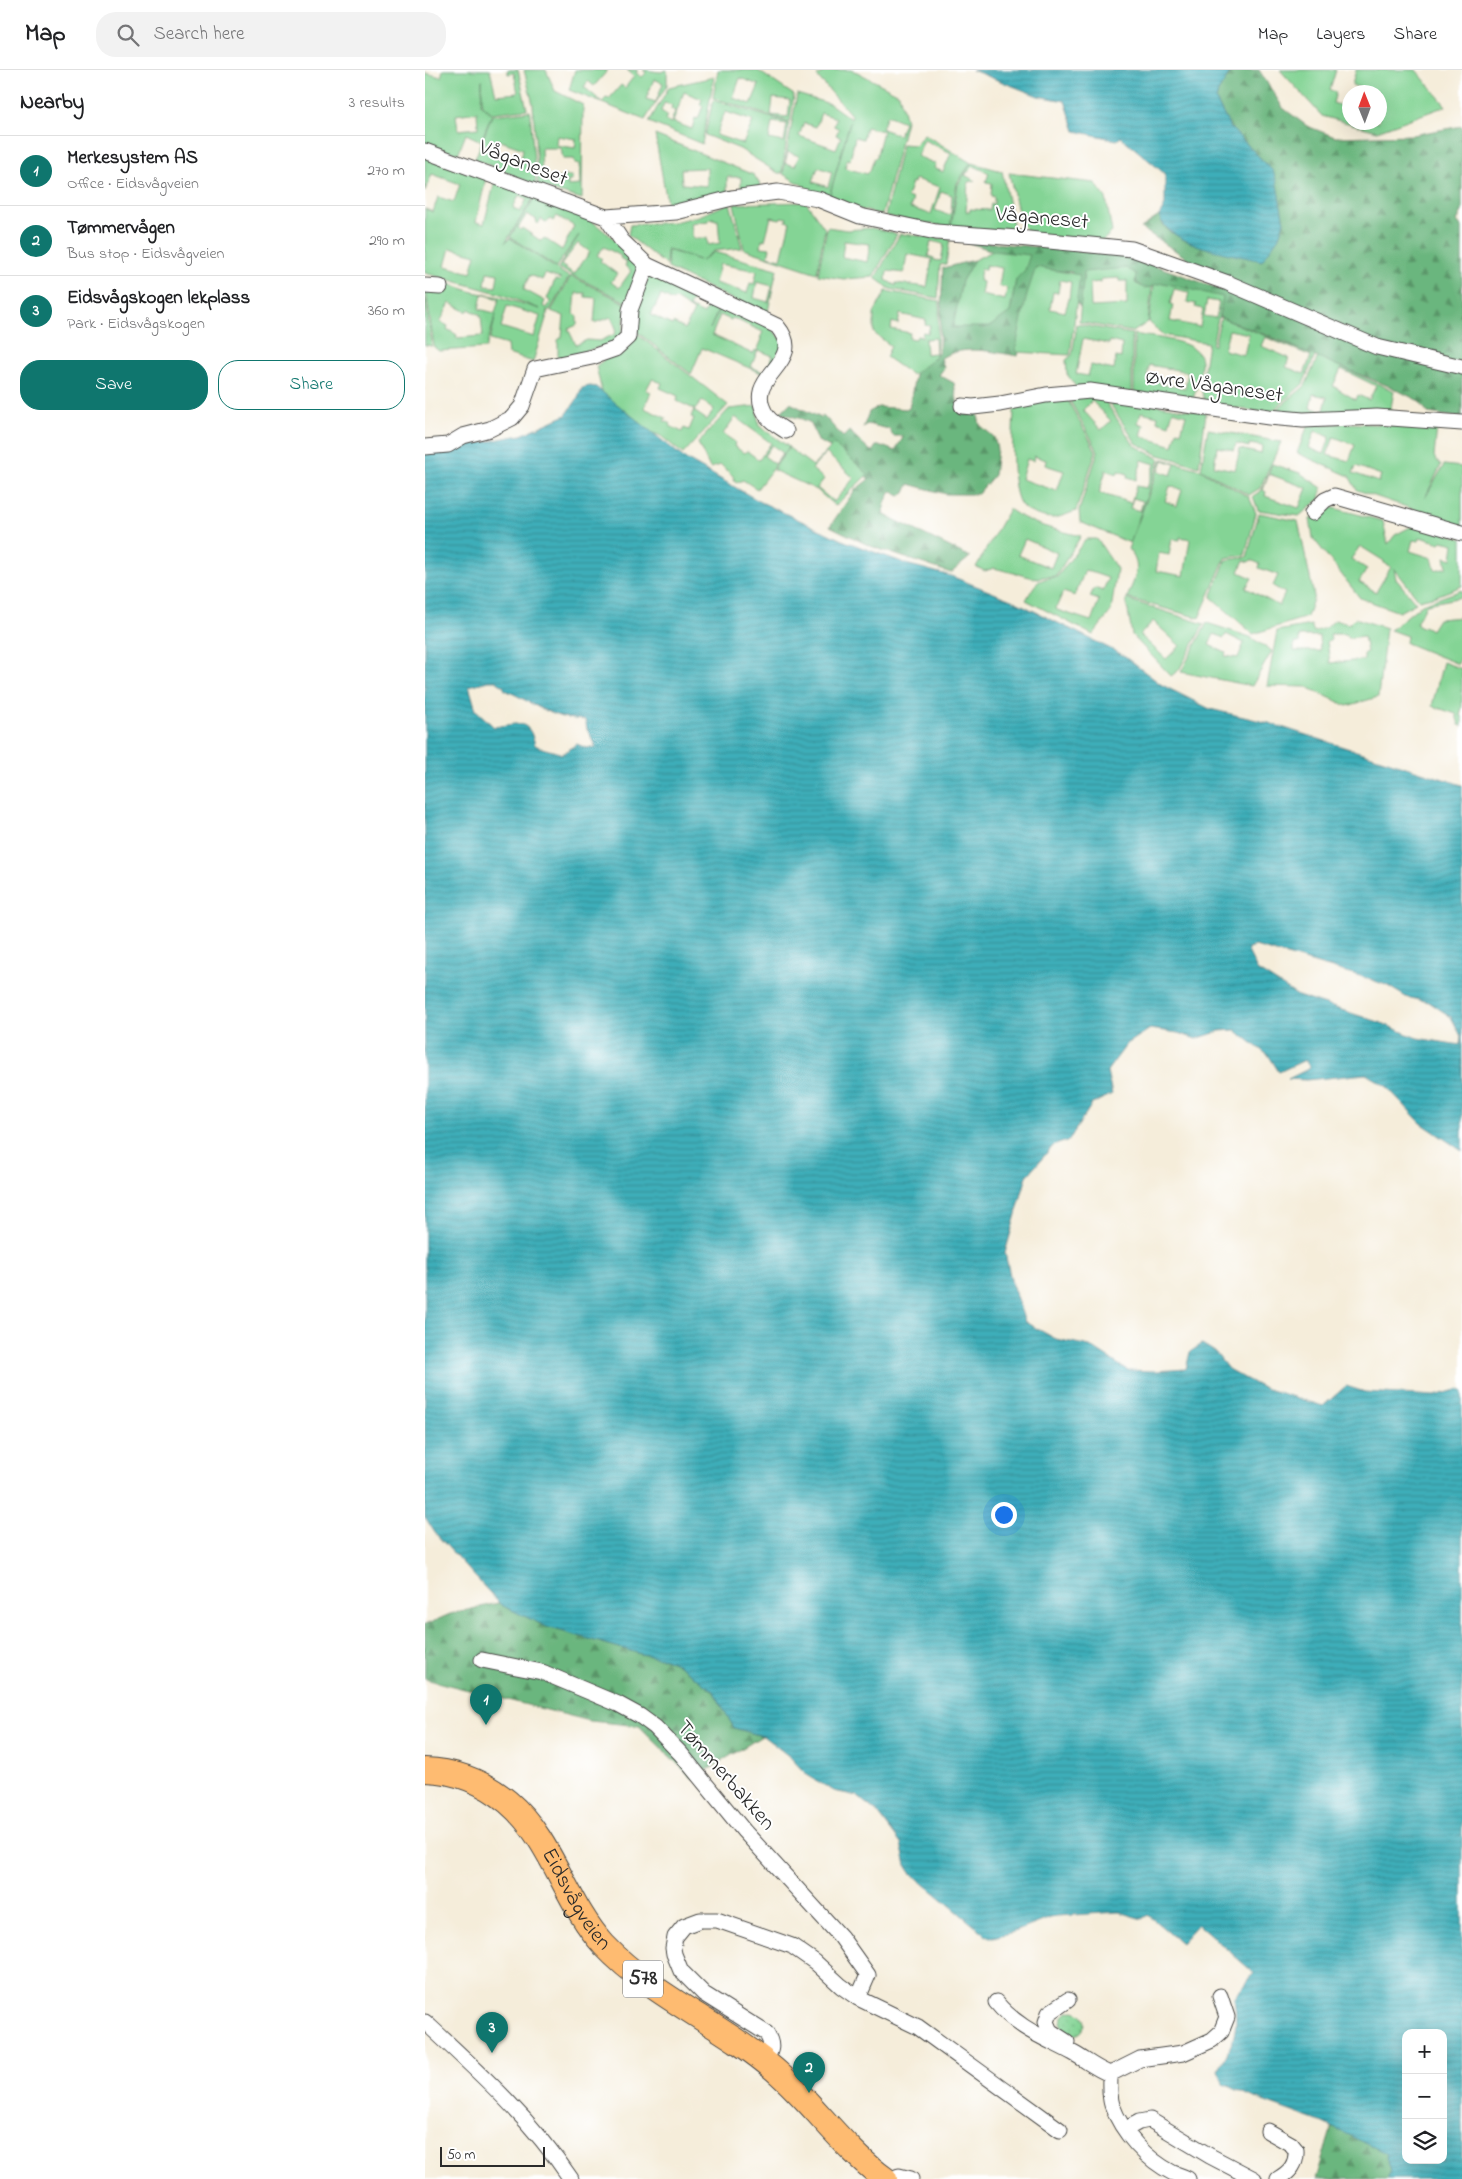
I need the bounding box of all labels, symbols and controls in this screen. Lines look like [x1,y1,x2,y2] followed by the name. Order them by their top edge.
[96,12,446,57] search box
[25,17,66,52] text: Map
[114,21,142,49] icon: search
[154,21,245,48] text: Search here
[1258,22,1288,48] text: Map
[1316,22,1366,48] text: Layers
[1394,22,1437,48] text: Share
[1342,85,1387,130] north arrow
[20,88,84,118] text: Nearby
[349,91,405,115] text: 3 results
[472,132,573,197] street label: Våganeset
[67,145,198,172] text: Merkesystem AS
[33,159,39,183] text: 1
[367,159,405,183] text: 270 m
[67,172,199,196] text: Office · Eidsvågveien
[993,199,1090,240] street label: Våganeset
[67,215,175,242] text: Tømmervågen
[32,229,40,253] text: 2
[369,229,405,253] text: 290 m
[67,242,224,266] text: Bus stop · Eidsvågveien
[67,285,250,312] text: Eidsvågskogen lekplass
[33,299,39,323] text: 3
[368,299,405,323] text: 360 m
[67,312,205,336] text: Park · Eidsvågskogen
[20,360,208,410] button: Save
[218,360,405,410] button: Share
[1143,362,1285,414] street label: Øvre Våganeset
[991,1502,1017,1528] your location
[470,1684,502,1725] pin: 1
[668,1714,782,1838] street label: Tømmerbakken
[532,1842,618,1958] street label: Eidsvågveien
[623,1960,663,1998] road number: 578
[476,2012,508,2053] pin: 3
[1402,2029,1447,2164] map controls
[1402,2029,1447,2074] button: +
[793,2052,825,2093] pin: 2
[1402,2074,1447,2119] button: −
[1402,2119,1447,2164] button: layers
[440,2144,545,2167] scale bar
[447,2145,475,2166] text: 50 m

